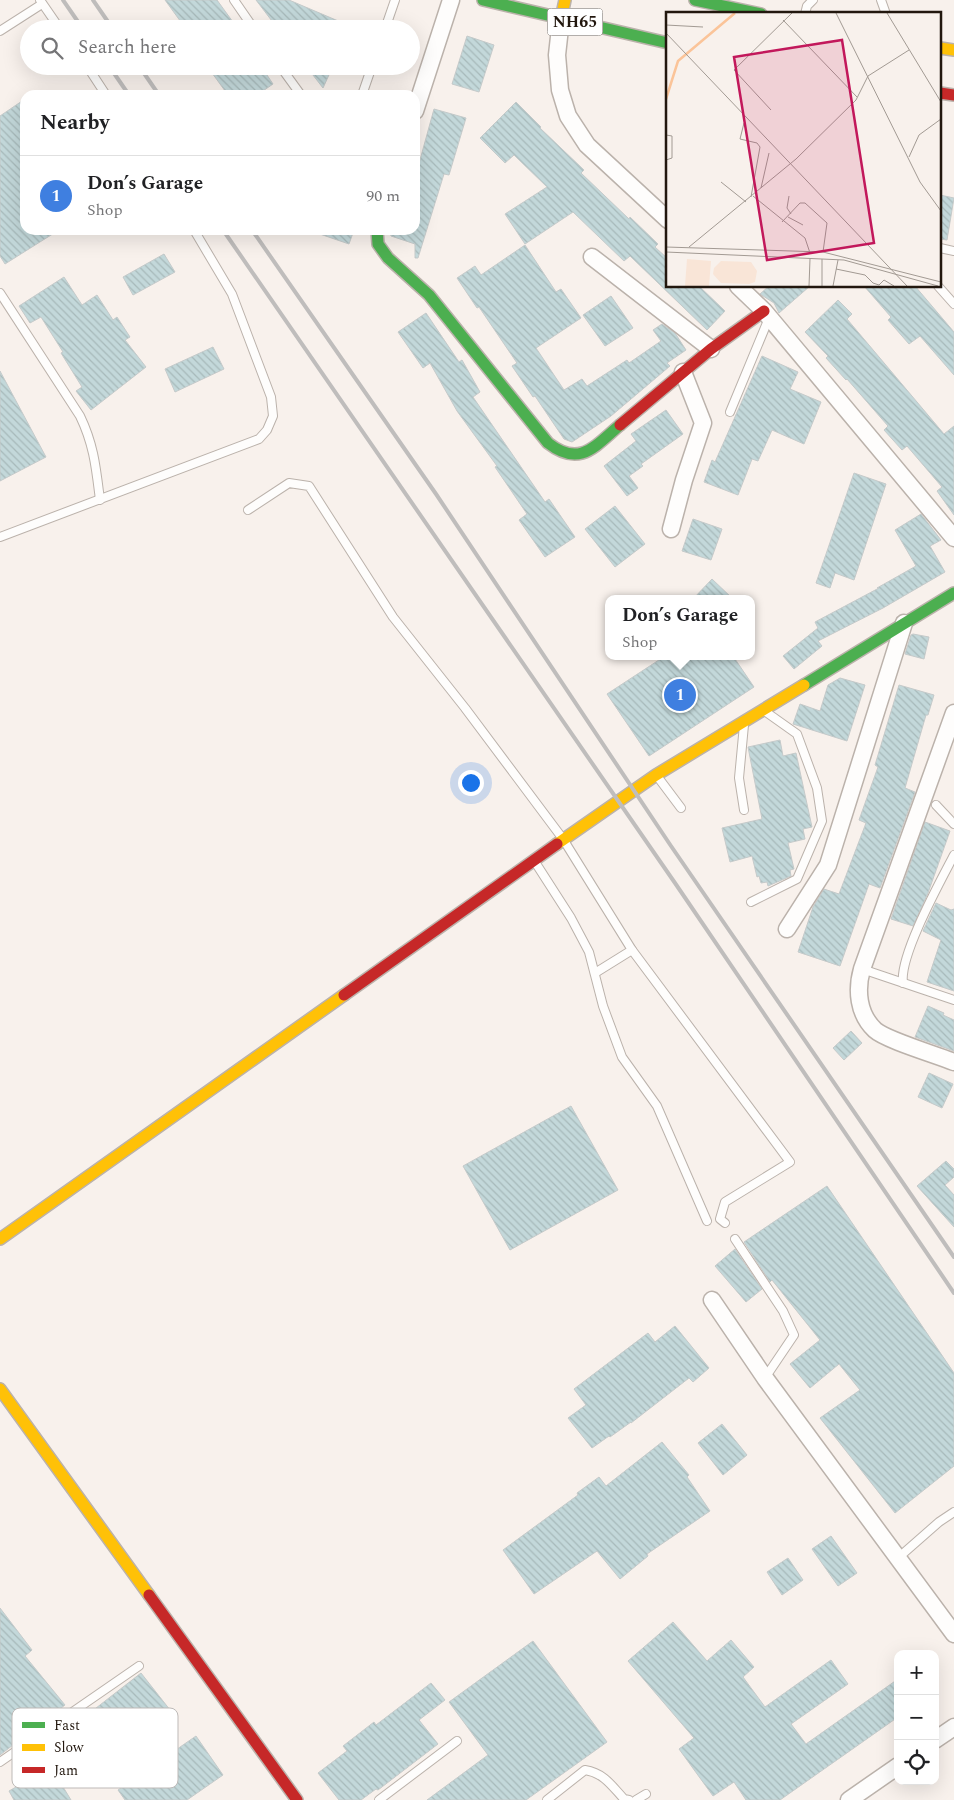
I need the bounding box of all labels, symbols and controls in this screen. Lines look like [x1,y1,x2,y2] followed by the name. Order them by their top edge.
[548,8,602,36] road number: NH65
[666,12,942,288] inset map
[20,20,420,75] search box
[78,33,177,62] text: Search here
[38,34,66,62] icon: search
[40,107,110,139] text: Nearby
[87,169,203,198] text: Don’s Garage
[52,184,60,208] text: 1
[366,184,400,208] text: 90 m
[87,198,123,222] text: Shop
[605,595,755,660] popup
[622,601,738,630] text: Don’s Garage
[622,630,657,654] text: Shop
[664,676,696,714] pin: 1
[458,770,484,796] your location
[894,1650,939,1785] map controls
[894,1650,939,1695] button: +
[894,1695,939,1740] button: −
[12,1708,178,1788] legend
[54,1715,80,1736] text: Fast
[54,1737,84,1758] text: Slow
[894,1740,939,1785] button: locate
[54,1760,78,1781] text: Jam

